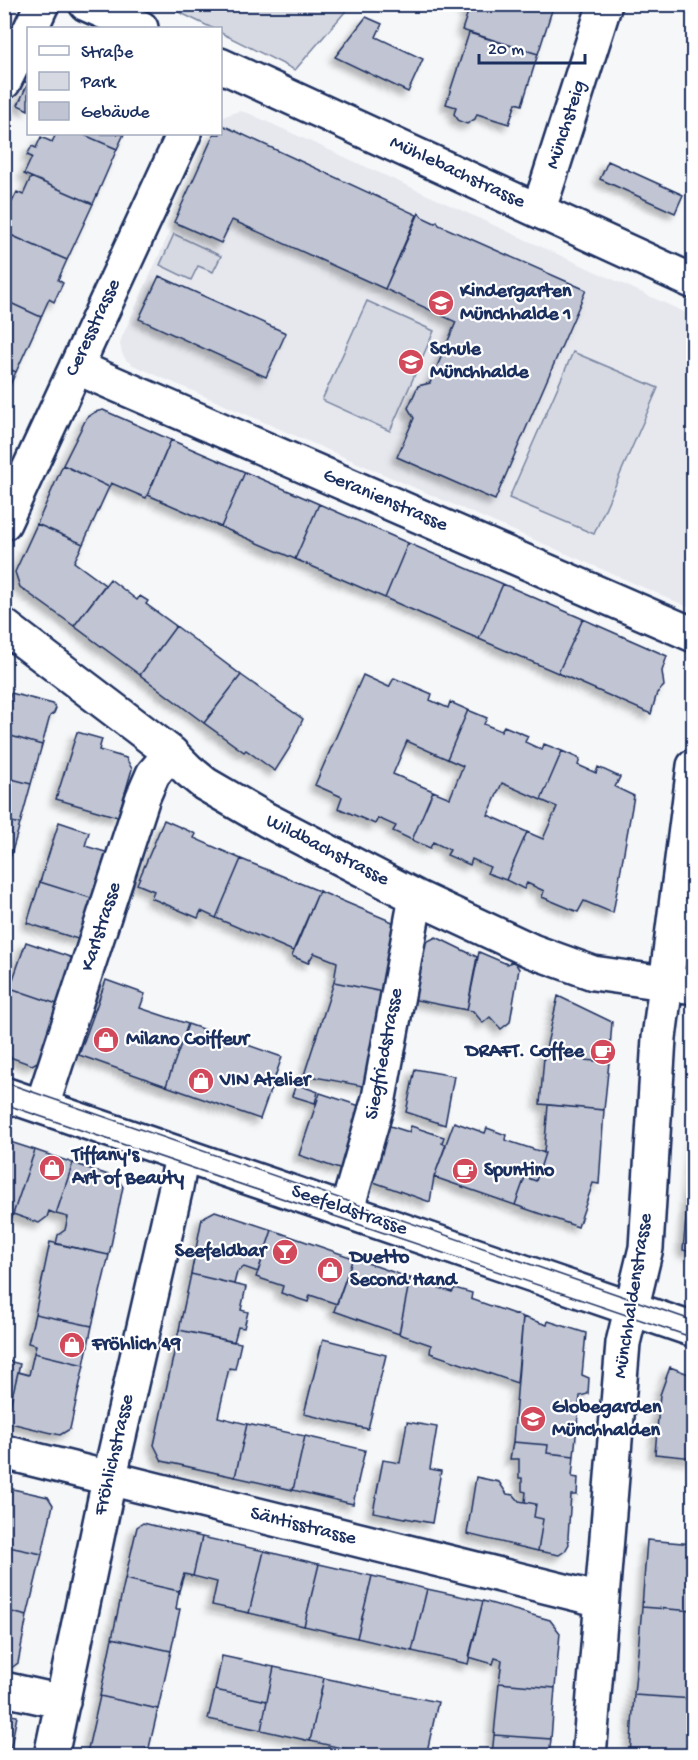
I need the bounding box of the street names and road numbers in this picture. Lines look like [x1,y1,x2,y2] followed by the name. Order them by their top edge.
[542,78,592,172] street label: Münchsteig
[386,132,529,215] street label: Mühlebachstrasse
[61,275,127,380] street label: Ceresstrasse
[319,464,452,538] street label: Geranienstrasse
[261,810,393,892] street label: Wildbachstrasse
[77,879,127,974] street label: Karlstrasse
[361,986,409,1122] street label: Siegfriedstrasse
[288,1180,411,1242] street label: Seefeldstrasse
[610,1211,659,1380] street label: Münchhaldenstrasse
[90,1392,140,1519] street label: Fröhlichstrasse
[248,1503,359,1551] street label: Säntisstrasse

